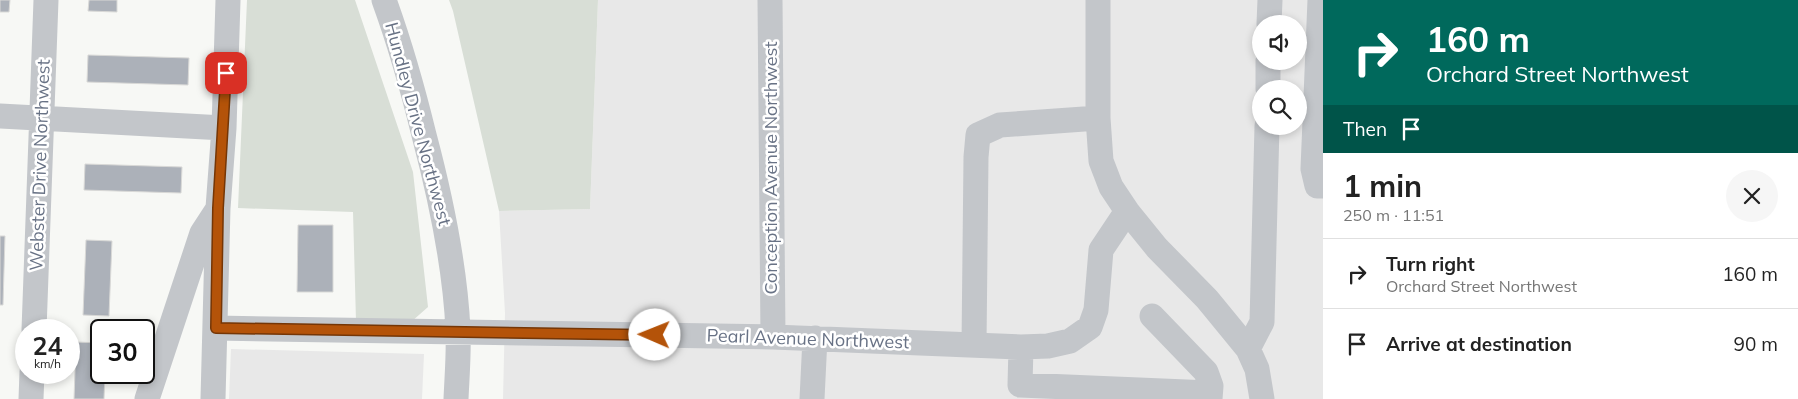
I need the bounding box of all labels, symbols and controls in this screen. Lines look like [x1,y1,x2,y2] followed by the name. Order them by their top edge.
[1252,15,1307,135] map controls
[1252,15,1307,70] button: sound
[1426,17,1530,61] text: 160 m
[380,20,457,228] street label: Hundley Drive Northwest
[1343,20,1408,85] icon: right
[759,41,782,295] street label: Conception Avenue Northwest
[205,52,247,94] pin
[24,59,55,271] street label: Webster Drive Northwest
[212,59,240,87] icon: arrive
[1426,60,1689,88] text: Orchard Street Northwest
[1252,80,1307,135] button: search
[1397,115,1425,143] icon: arrive
[1343,117,1387,141] text: Then
[1343,167,1422,205] text: 1 min
[1726,170,1778,222] button: close
[1343,205,1444,225] text: 250 m · 11:51
[1386,252,1475,276] text: Turn right
[1343,260,1371,288] icon: right
[1722,262,1778,286] text: 160 m
[1386,276,1577,296] text: Orchard Street Northwest
[628,308,680,360] position arrow
[90,319,155,384] speed limit sign: 30
[706,323,910,354] street label: Pearl Avenue Northwest
[32,330,63,361] text: 24
[1343,330,1371,358] icon: arrive
[1386,332,1572,356] text: Arrive at destination
[1734,332,1778,356] text: 90 m
[34,356,61,371] text: km/h

